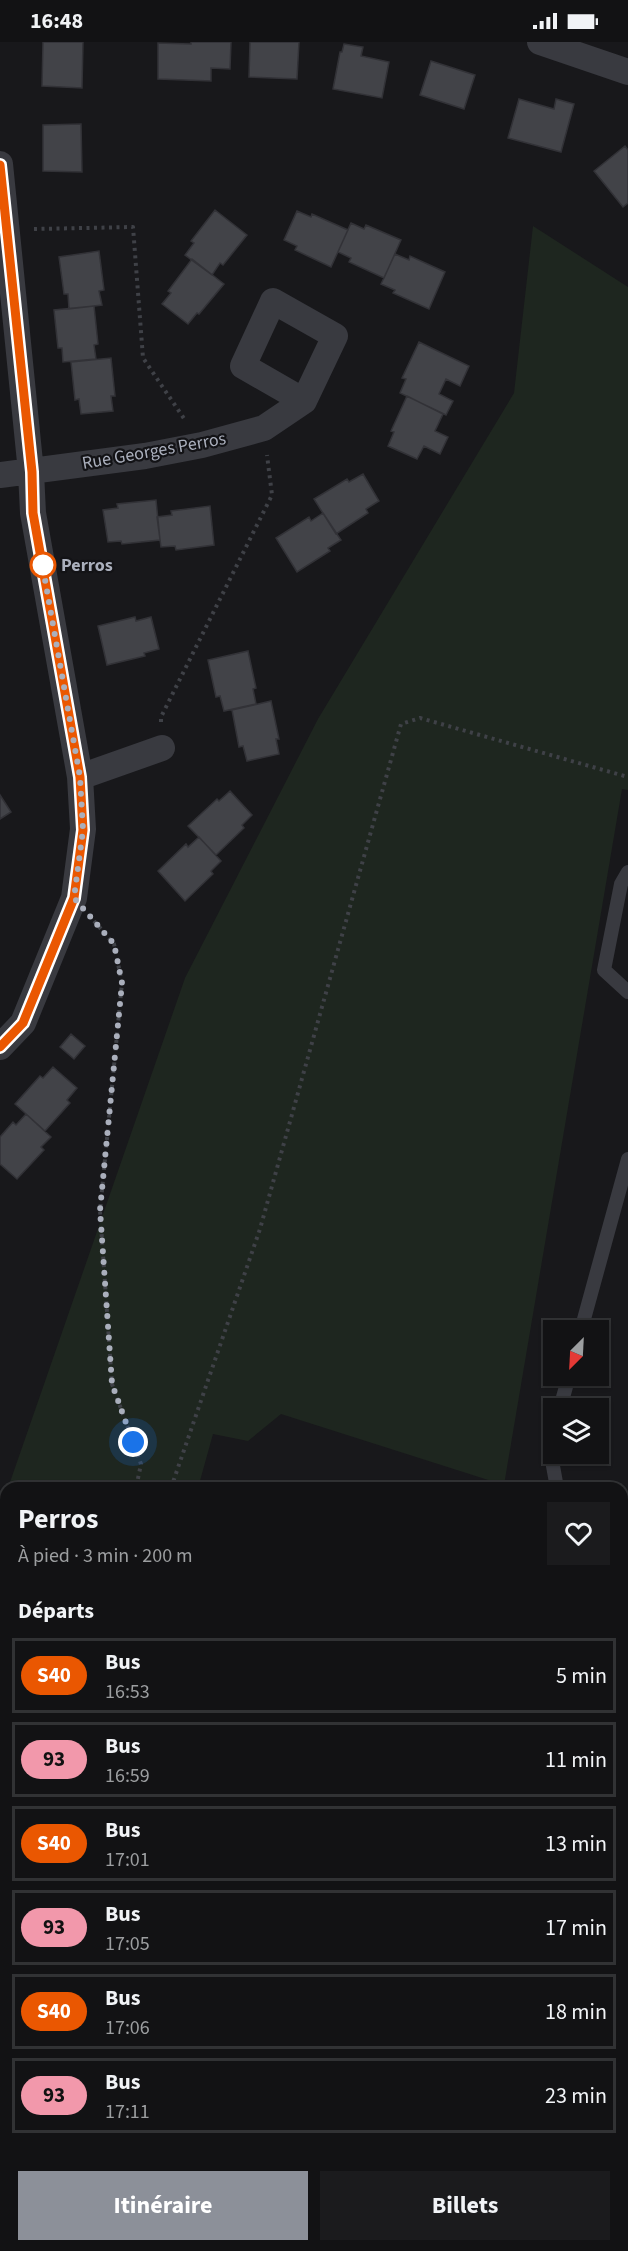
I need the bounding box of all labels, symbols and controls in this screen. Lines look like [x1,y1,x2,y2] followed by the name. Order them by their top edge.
[30,5,83,37] text: 16:48
[80,426,228,476] street label: Rue Georges Perros
[30,552,56,578] marker: Perros
[61,553,113,578] place label: Perros
[543,1320,609,1386] north arrow
[543,1320,609,1464] map controls
[543,1398,609,1464] button: layers
[118,1427,148,1457] your location
[18,1499,98,1539] text: Perros
[547,1502,610,1565] button: heart
[18,1542,193,1570] text: À pied · 3 min · 200 m
[18,1595,94,1627] text: Départs
[105,1646,141,1678] text: Bus
[37,1660,71,1690] text: S40
[556,1660,607,1692] text: 5 min
[105,1678,150,1706] text: 16:53
[105,1730,141,1762] text: Bus
[43,1744,65,1774] text: 93
[545,1744,607,1776] text: 11 min
[105,1762,150,1790] text: 16:59
[105,1814,141,1846] text: Bus
[37,1828,71,1858] text: S40
[545,1828,607,1860] text: 13 min
[105,1846,150,1874] text: 17:01
[105,1898,141,1930] text: Bus
[43,1912,65,1942] text: 93
[545,1912,607,1944] text: 17 min
[105,1930,150,1958] text: 17:05
[105,1982,141,2014] text: Bus
[37,1996,71,2026] text: S40
[545,1996,607,2028] text: 18 min
[105,2014,150,2042] text: 17:06
[105,2066,141,2098] text: Bus
[43,2080,65,2110] text: 93
[545,2080,607,2112] text: 23 min
[105,2098,150,2126] text: 17:11
[18,2171,308,2240] button: Itinéraire
[320,2171,610,2240] button: Billets

